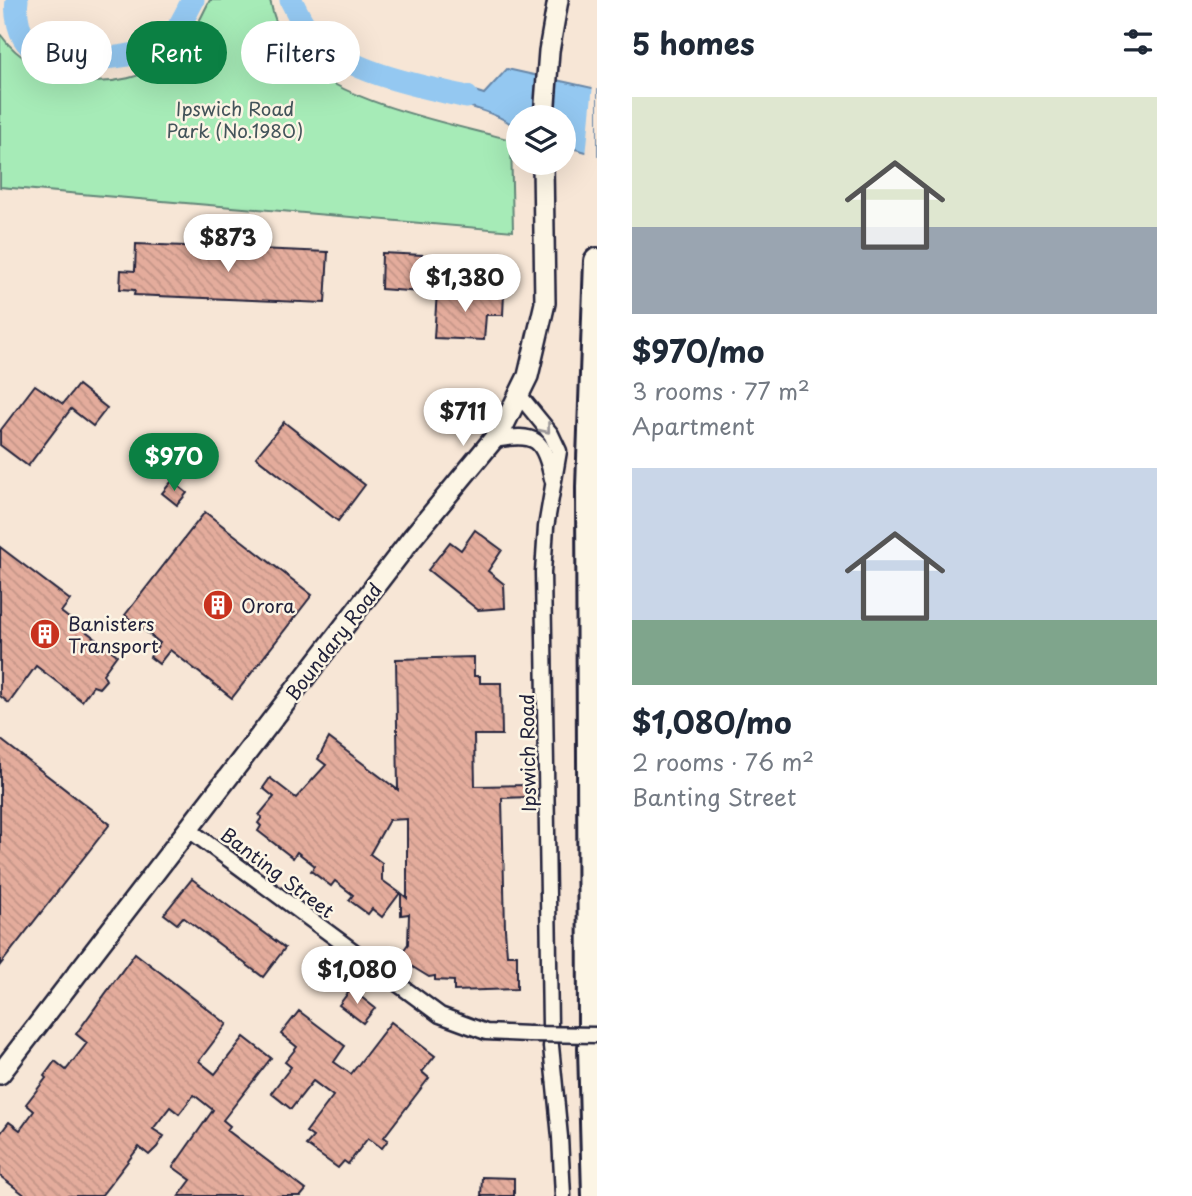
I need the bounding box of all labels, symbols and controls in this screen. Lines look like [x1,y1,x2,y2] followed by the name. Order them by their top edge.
[632,20,755,65] text: 5 homes
[21,21,112,84] chip: Buy
[126,21,227,84] chip: Rent
[241,21,360,84] chip: Filters
[1119,23,1157,61] icon: filters
[167,94,303,144] park label: Ipswich Road Park (No.1980)
[506,105,576,175] map controls
[506,105,576,175] button: layers
[832,142,958,268] icon: home
[187,215,269,274] pin: $873
[200,219,256,254] text: $873
[408,254,522,314] pin: $1,380
[426,259,504,294] text: $1,380
[632,328,764,373] text: $970/mo
[632,373,810,408] text: 3 rooms · 77 m²
[422,388,504,448] pin: $711
[440,393,486,428] text: $711
[632,408,755,443] text: Apartment
[538,422,551,434] one-way arrow
[133,434,215,493] pin: $970
[145,438,203,473] text: $970
[832,513,958,639] icon: home
[278,576,388,706] street label: Boundary Road
[201,588,235,622] building icon: Orora
[241,591,295,619] place label: Orora
[68,609,159,659] place label: Banisters Transport
[28,617,62,651] building icon: Banisters Transport
[512,694,542,812] street label: Ipswich Road
[632,699,792,744] text: $1,080/mo
[632,744,814,779] text: 2 rooms · 76 m²
[632,779,796,814] text: Banting Street
[215,820,341,924] street label: Banting Street
[300,946,414,1006] pin: $1,080
[317,951,397,986] text: $1,080

